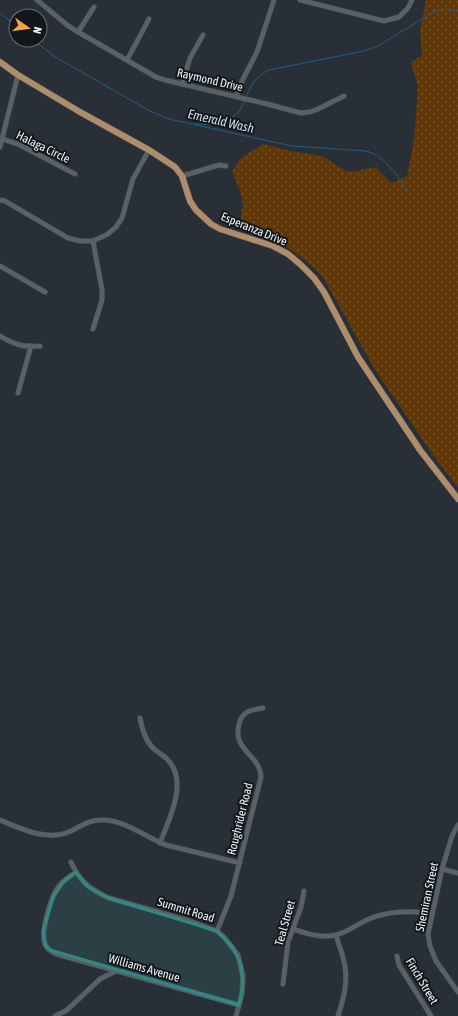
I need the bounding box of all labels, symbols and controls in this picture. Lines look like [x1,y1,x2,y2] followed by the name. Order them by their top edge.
[8,8,48,48] north arrow
[31,26,44,35] text: N
[176,66,244,94] street label: Raymond Drive
[186,106,256,136] water label: Emerald Wash
[14,128,72,166] street label: Halaga Circle
[219,209,289,249] street label: Esperanza Drive
[224,781,256,857] street label: Roughrider Road
[413,861,441,933] street label: Shemiran Street
[156,895,216,925] street label: Summit Road
[272,898,298,947] street label: Teal Street
[107,951,181,985] street label: Williams Avenue
[403,955,442,1007] street label: Finch Street

